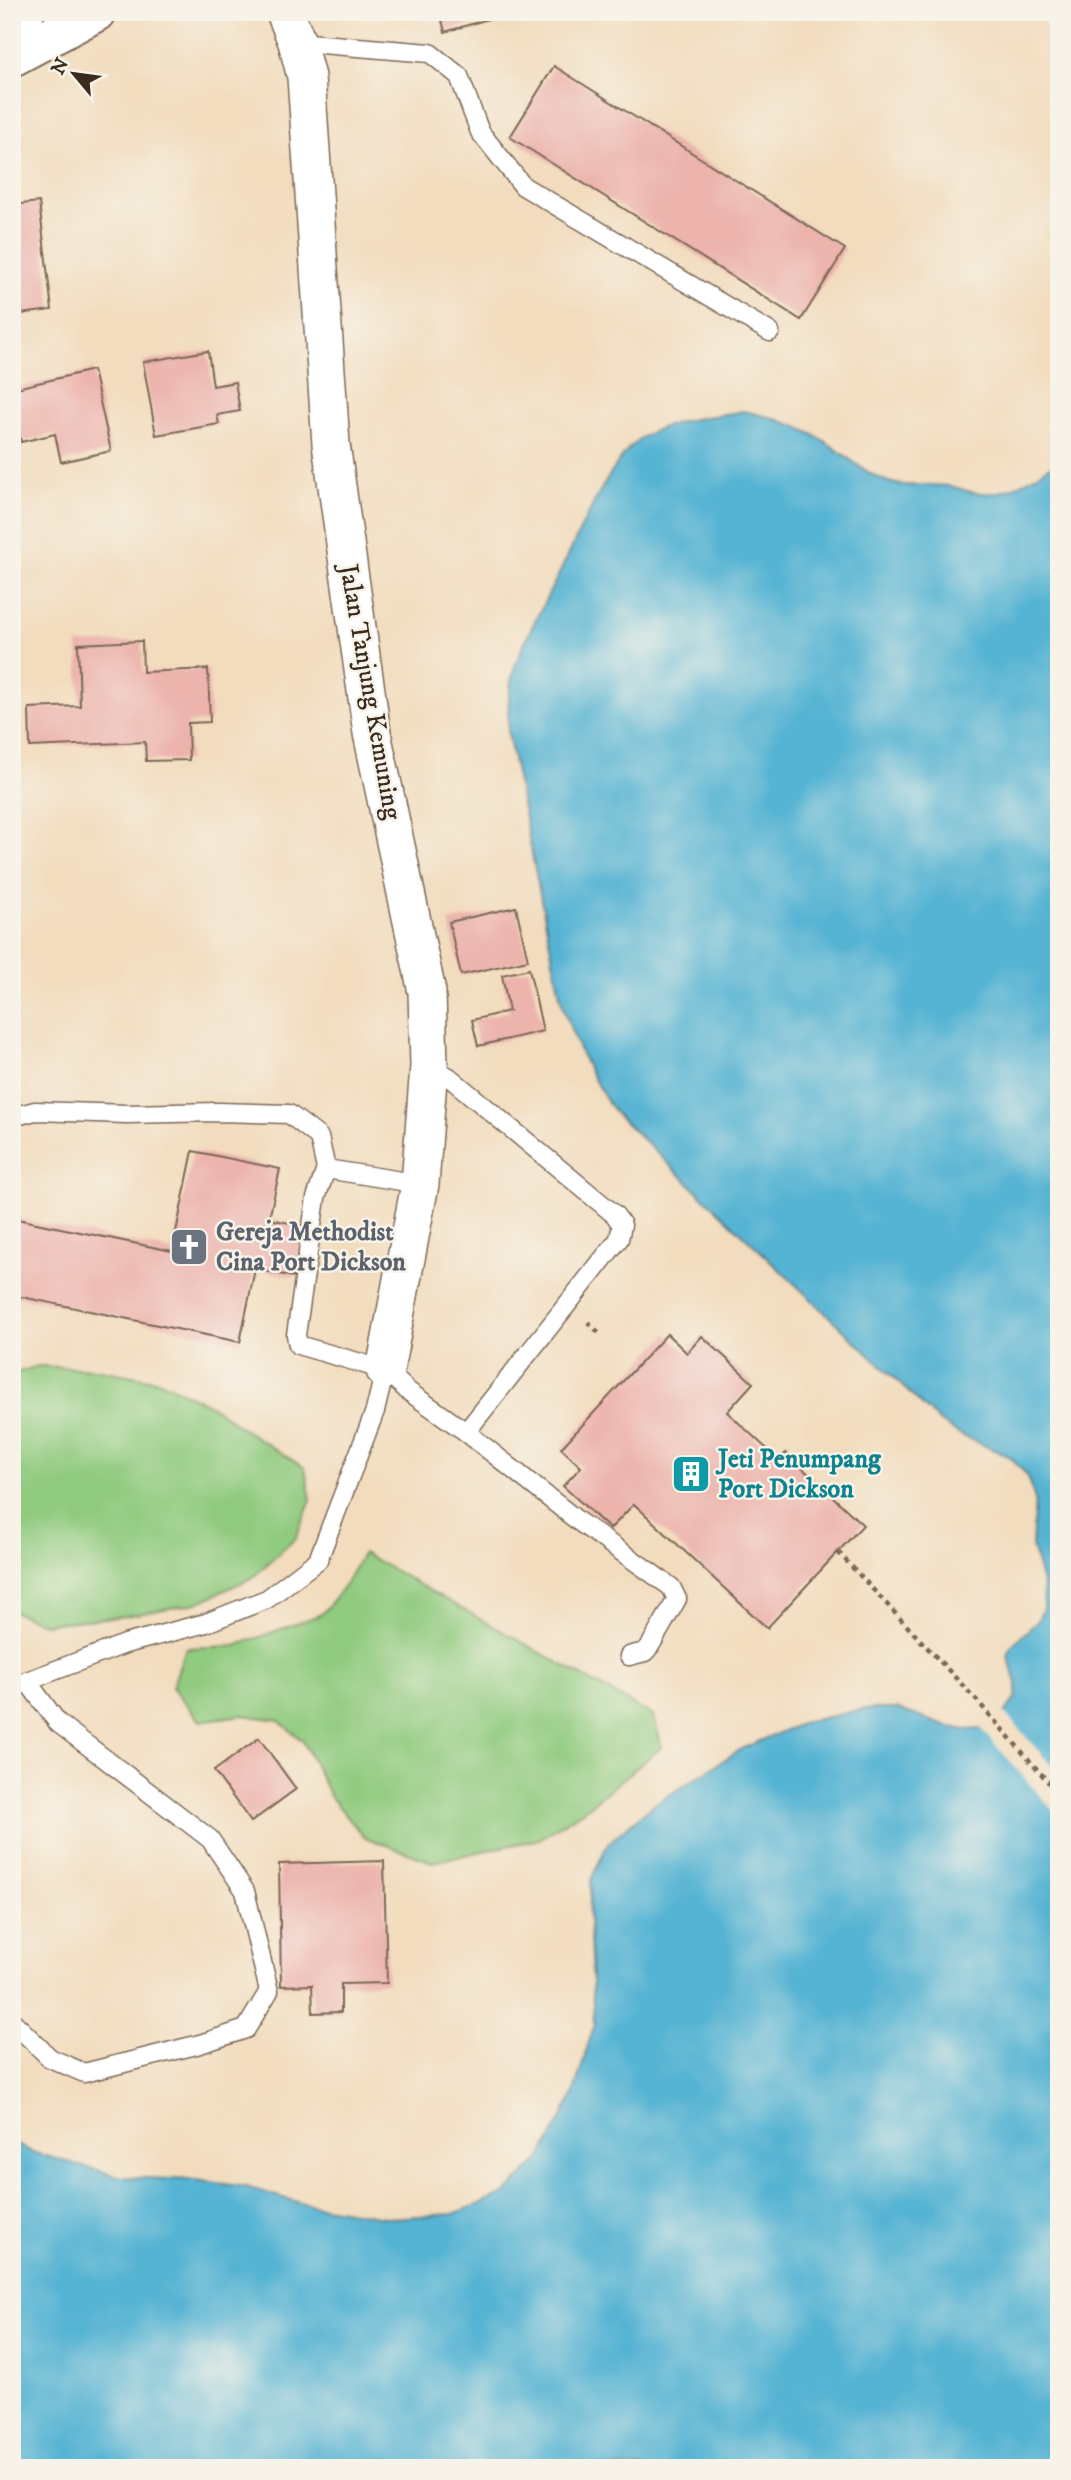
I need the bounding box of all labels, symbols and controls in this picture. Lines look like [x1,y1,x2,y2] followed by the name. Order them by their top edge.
[38,38,108,108] north arrow
[47,54,74,79] text: N
[331,560,409,823] street label: Jalan Tanjung Kemuning
[216,1216,406,1279] place label: Gereja Methodist Cina Port Dickson
[168,1226,210,1268] church icon: Gereja Methodist Cina Port Dickson
[715,1443,882,1506] place label: Jeti Penumpang Port Dickson
[670,1453,712,1495] building icon: Jeti Penumpang Port Dickson

